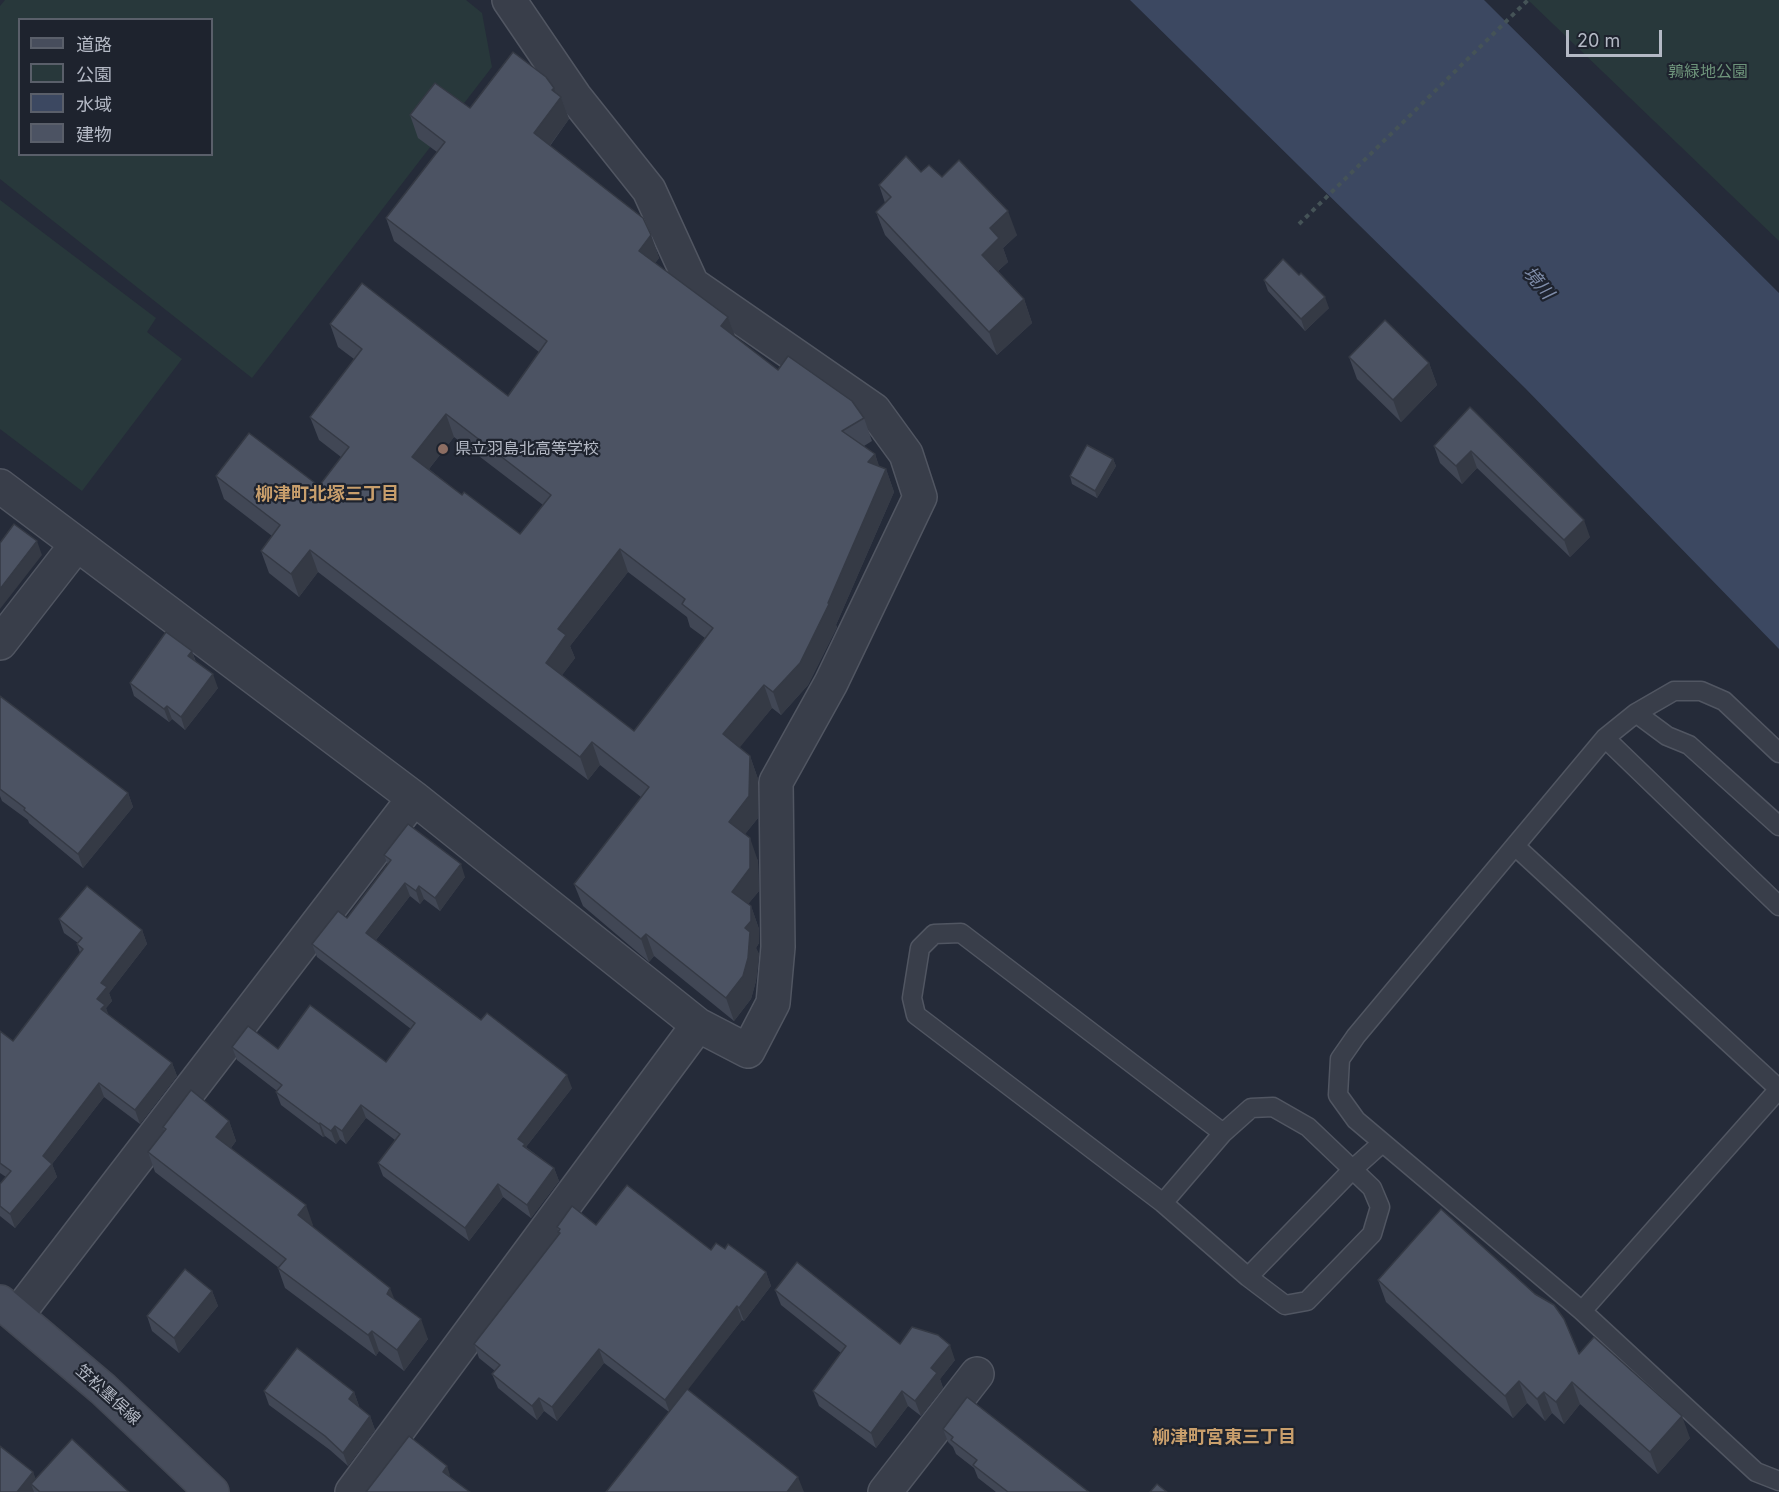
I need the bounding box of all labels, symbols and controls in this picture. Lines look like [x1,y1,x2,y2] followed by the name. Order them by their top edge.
[18,18,213,156] legend
[1569,18,1665,56] scale bar
[1577,30,1620,51] text: 20 m
[76,34,112,55] text: 道路
[1668,62,1748,82] park label: 鶉緑地公園
[76,64,112,85] text: 公園
[76,94,112,115] text: 水域
[76,124,112,145] text: 建物
[1518,262,1558,304] water label: 境川
[455,439,599,459] place label: 県立羽島北高等学校
[436,442,450,456] marker: 県立羽島北高等学校
[255,484,399,506] district label: 柳津町北塚三丁目
[72,1361,144,1429] street label: 笠松墨俣線
[1152,1427,1296,1449] district label: 柳津町宮東三丁目

